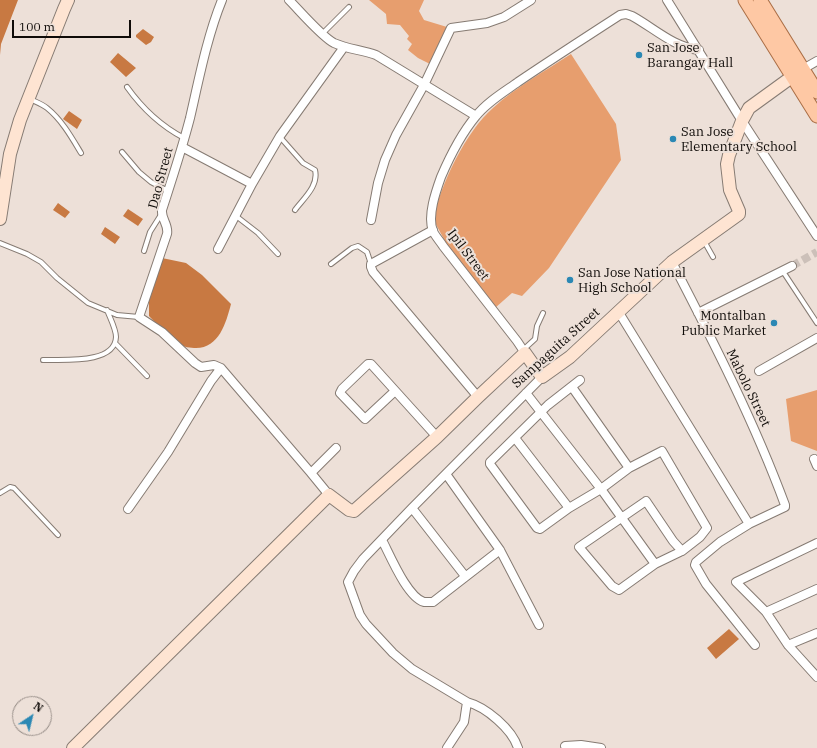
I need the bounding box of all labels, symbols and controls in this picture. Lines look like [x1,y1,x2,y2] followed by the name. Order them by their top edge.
[14,12,133,38] scale bar
[19,19,55,34] text: 100 m
[647,40,733,71] place label: San Jose Barangay Hall
[634,50,644,60] marker: San Jose Barangay Hall
[681,124,797,155] place label: San Jose Elementary School
[668,134,678,144] marker: San Jose Elementary School
[145,145,177,211] street label: Dao Street
[444,226,492,284] street label: Ipil Street
[578,265,686,296] place label: San Jose National High School
[565,275,575,285] marker: San Jose National High School
[509,304,603,392] street label: Sampaguita Street
[681,308,766,339] place label: Montalban Public Market
[769,318,779,328] marker: Montalban Public Market
[723,347,773,429] street label: Mabolo Street
[12,696,52,736] north arrow
[31,699,46,715] text: N

